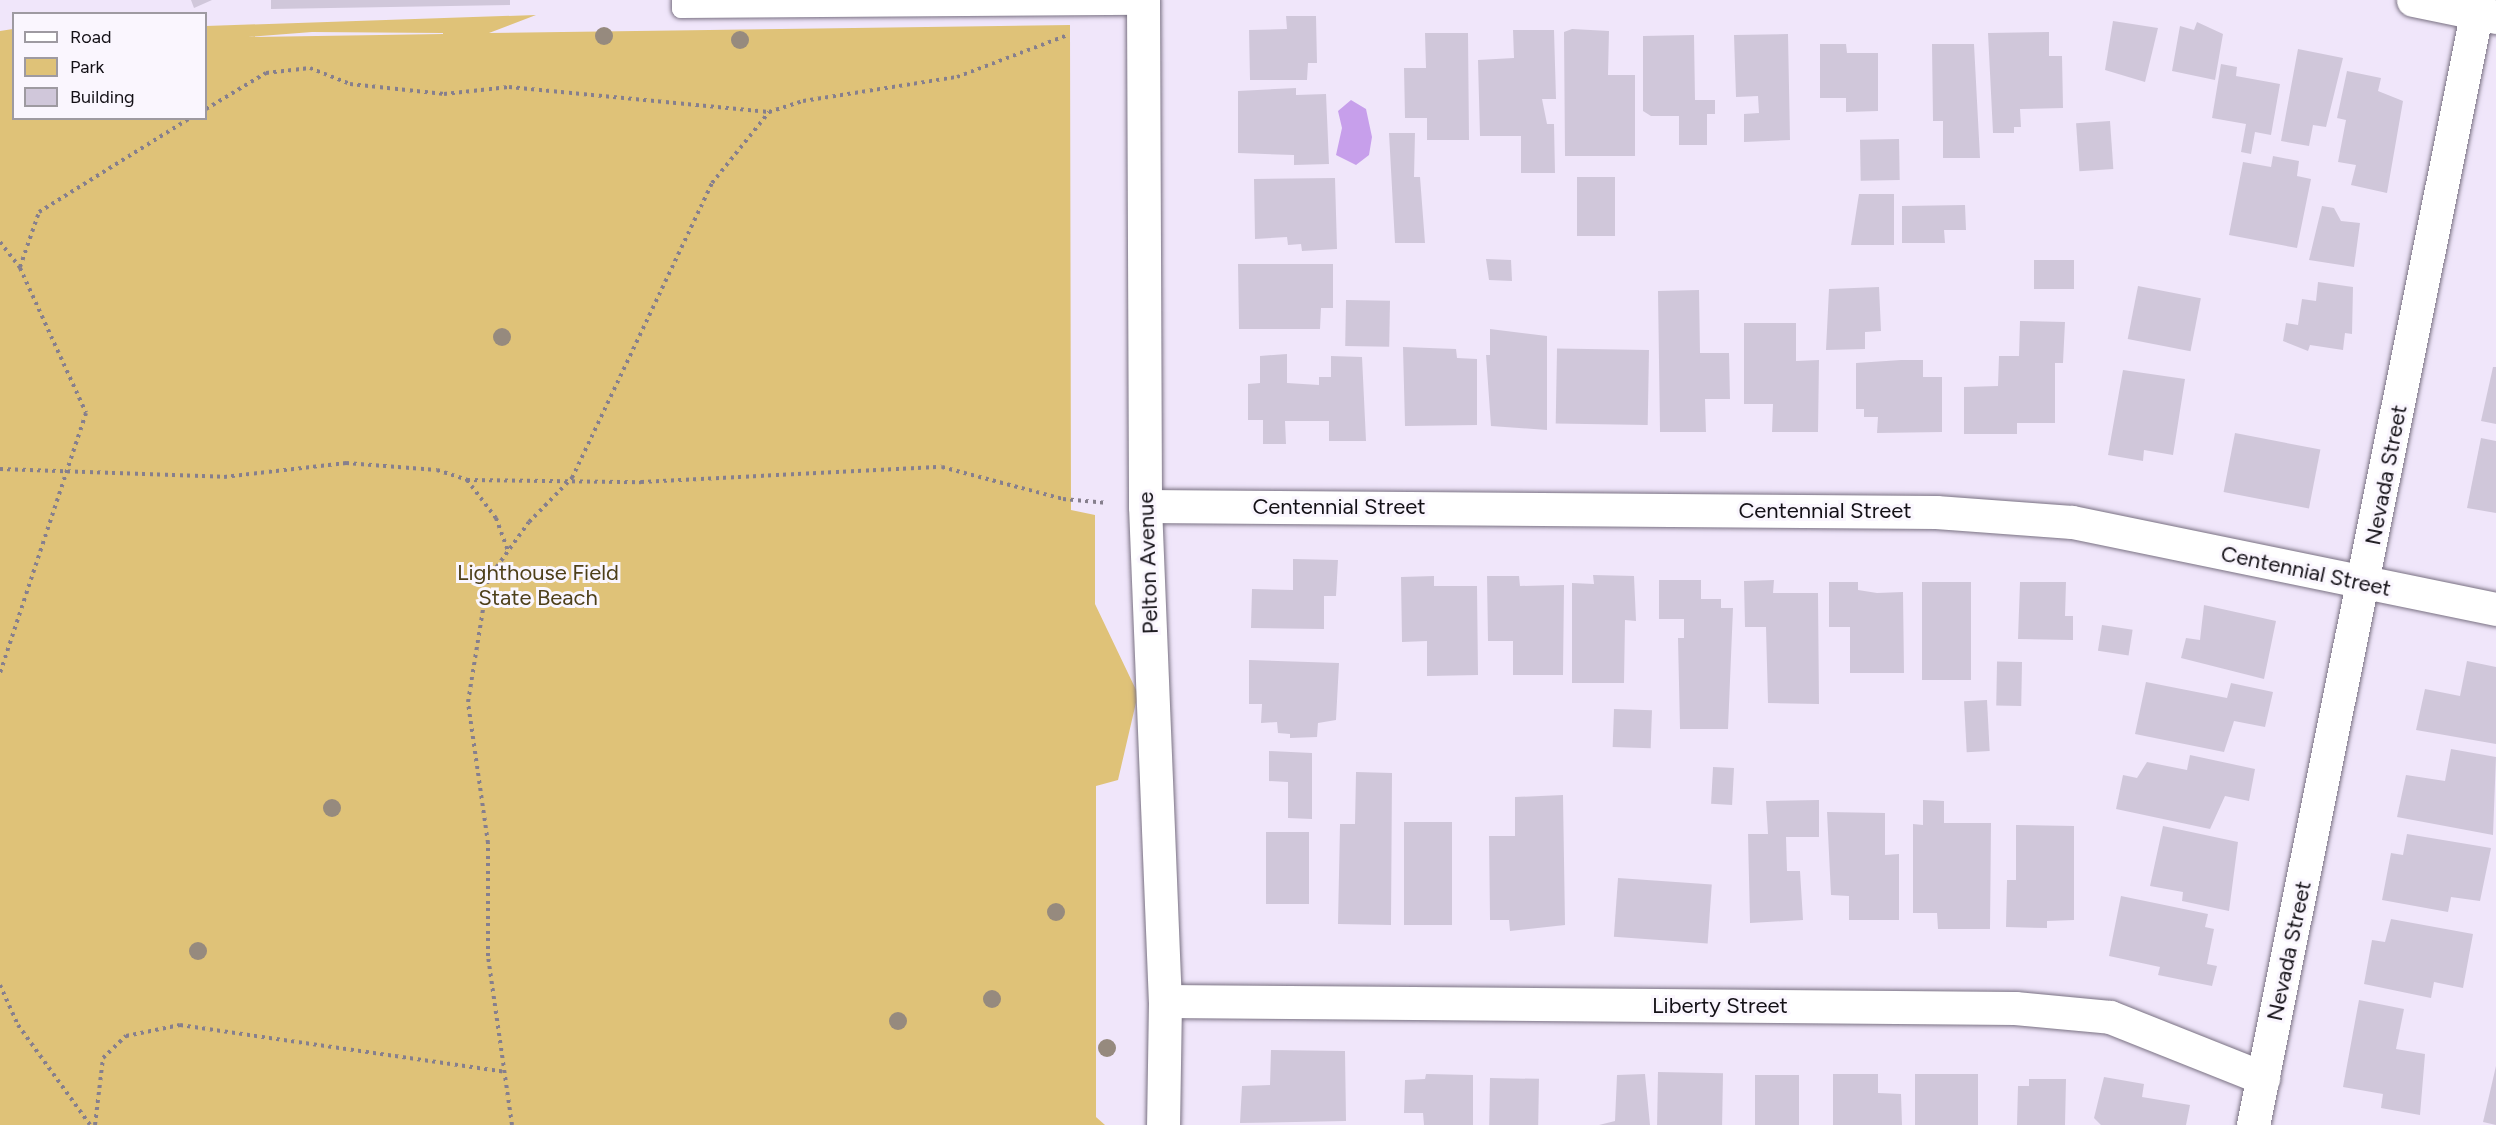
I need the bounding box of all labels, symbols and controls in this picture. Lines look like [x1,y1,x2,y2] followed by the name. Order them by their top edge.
[12,12,207,120] legend
[70,26,111,48] text: Road
[70,56,104,78] text: Park
[70,86,135,108] text: Building
[2359,403,2413,547] street label: Nevada Street
[1132,491,1164,635] street label: Pelton Avenue
[1252,494,1426,520] street label: Centennial Street
[1738,498,1912,524] street label: Centennial Street
[2219,540,2393,602] street label: Centennial Street
[457,559,619,610] park label: Lighthouse Field State Beach
[2261,879,2317,1023] street label: Nevada Street
[1652,993,1788,1019] street label: Liberty Street

